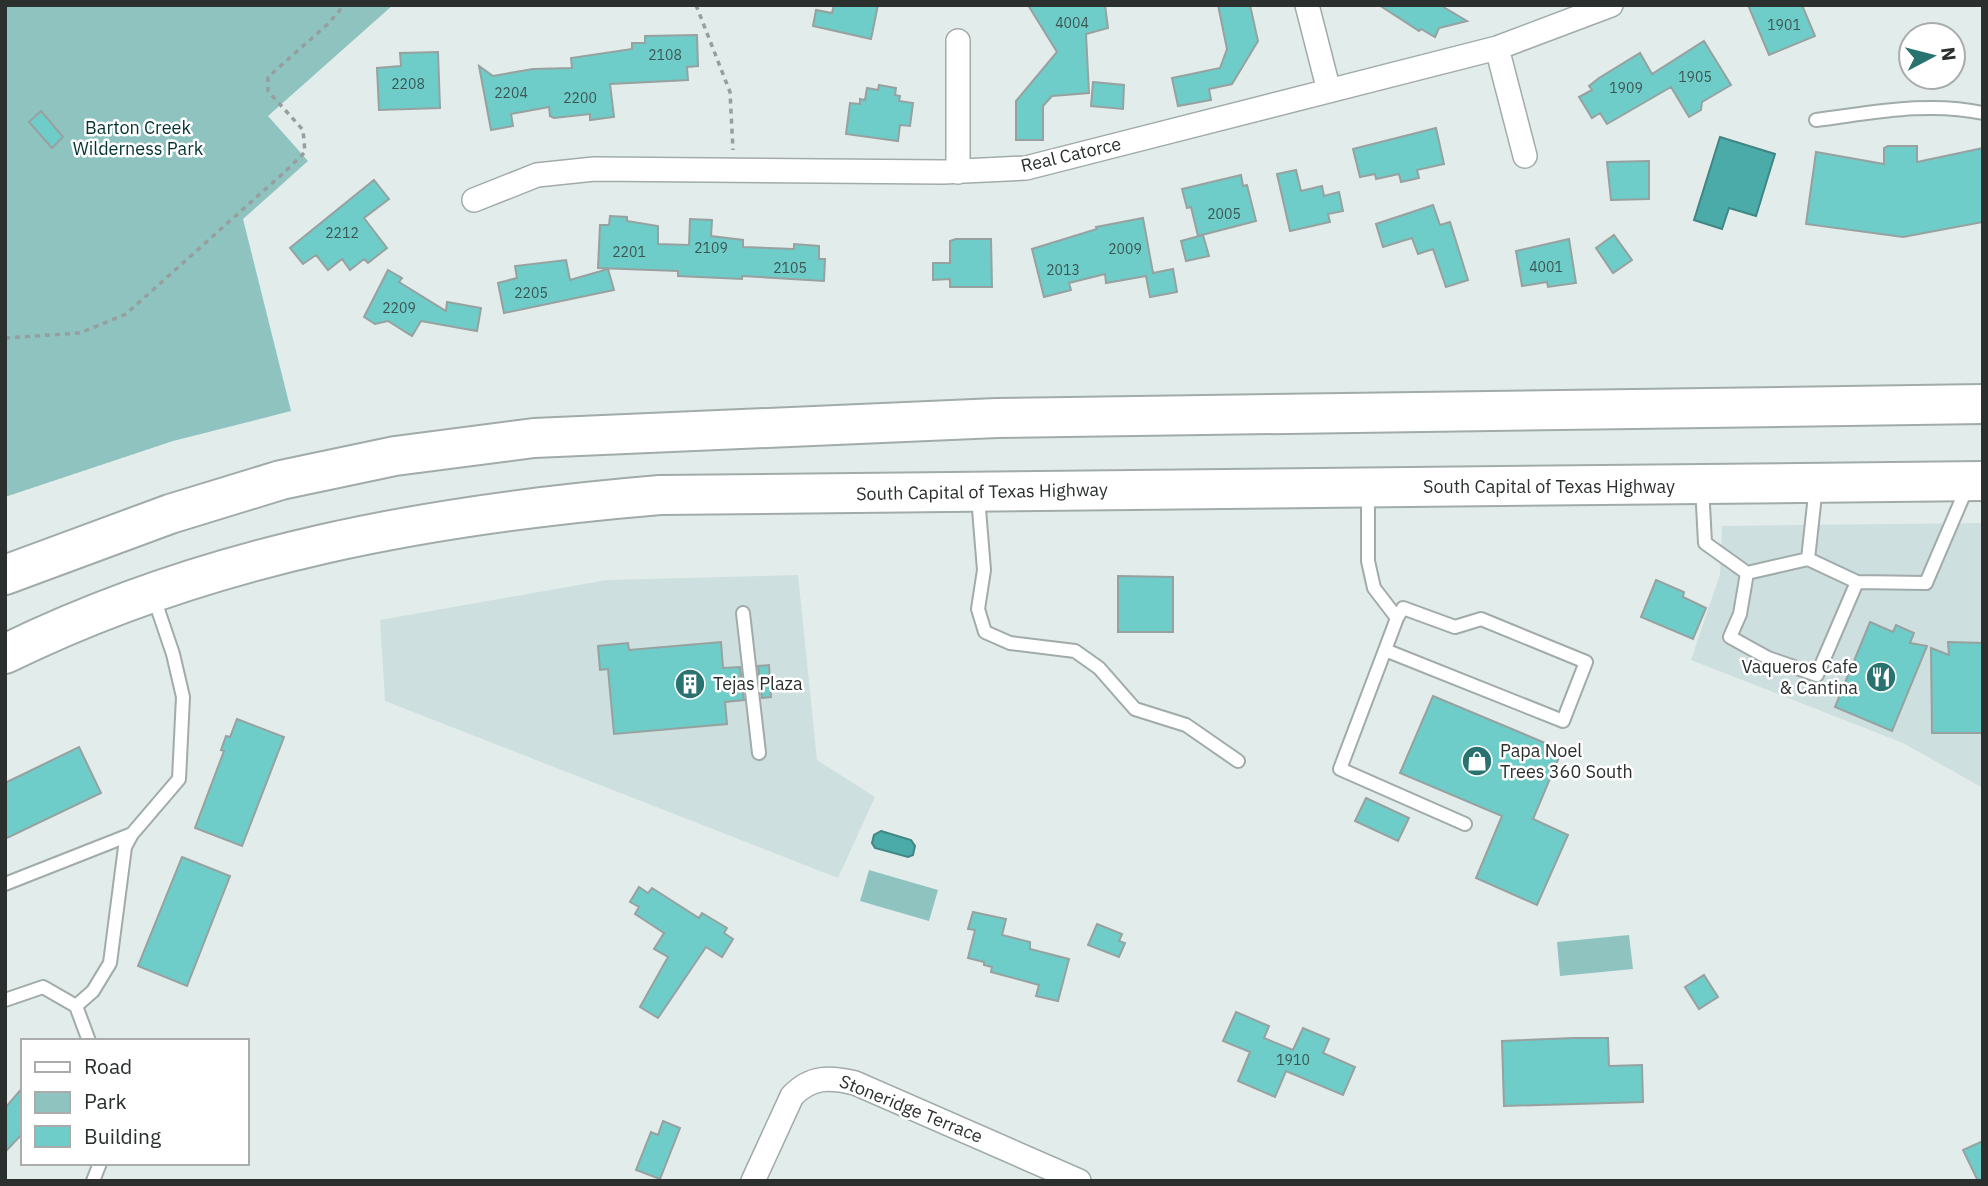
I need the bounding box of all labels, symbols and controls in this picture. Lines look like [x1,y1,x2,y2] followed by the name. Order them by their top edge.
[1055,14,1089,32] house number: 4004
[1767,16,1801,34] house number: 1901
[1897,21,1967,91] north arrow
[648,46,682,64] house number: 2108
[1936,46,1962,62] text: N
[1678,68,1712,86] house number: 1905
[391,75,425,93] house number: 2208
[1609,79,1643,97] house number: 1909
[494,84,528,102] house number: 2204
[563,89,597,107] house number: 2200
[73,116,204,160] park label: Barton Creek Wilderness Park
[1018,132,1123,177] street label: Real Catorce
[1207,205,1241,223] house number: 2005
[325,224,359,242] house number: 2212
[694,239,728,257] house number: 2109
[1108,240,1142,258] house number: 2009
[612,243,646,261] house number: 2201
[1529,258,1563,276] house number: 4001
[773,259,807,277] house number: 2105
[1046,261,1080,279] house number: 2013
[514,284,548,302] house number: 2205
[382,299,416,317] house number: 2209
[1423,475,1675,498] street label: South Capital of Texas Highway
[856,478,1108,505] street label: South Capital of Texas Highway
[1741,655,1858,699] place label: Vaqueros Cafe & Cantina
[1864,660,1898,694] restaurant icon: Vaqueros Cafe & Cantina
[673,667,707,701] building icon: Tejas Plaza
[713,672,803,695] place label: Tejas Plaza
[1500,739,1633,783] place label: Papa Noel Trees 360 South
[1460,744,1494,778] shop icon: Papa Noel Trees 360 South
[21,1039,248,1165] legend
[1276,1051,1310,1069] house number: 1910
[84,1052,132,1080] text: Road
[836,1069,986,1148] street label: Stoneridge Terrace
[84,1087,127,1115] text: Park
[84,1122,161,1150] text: Building

